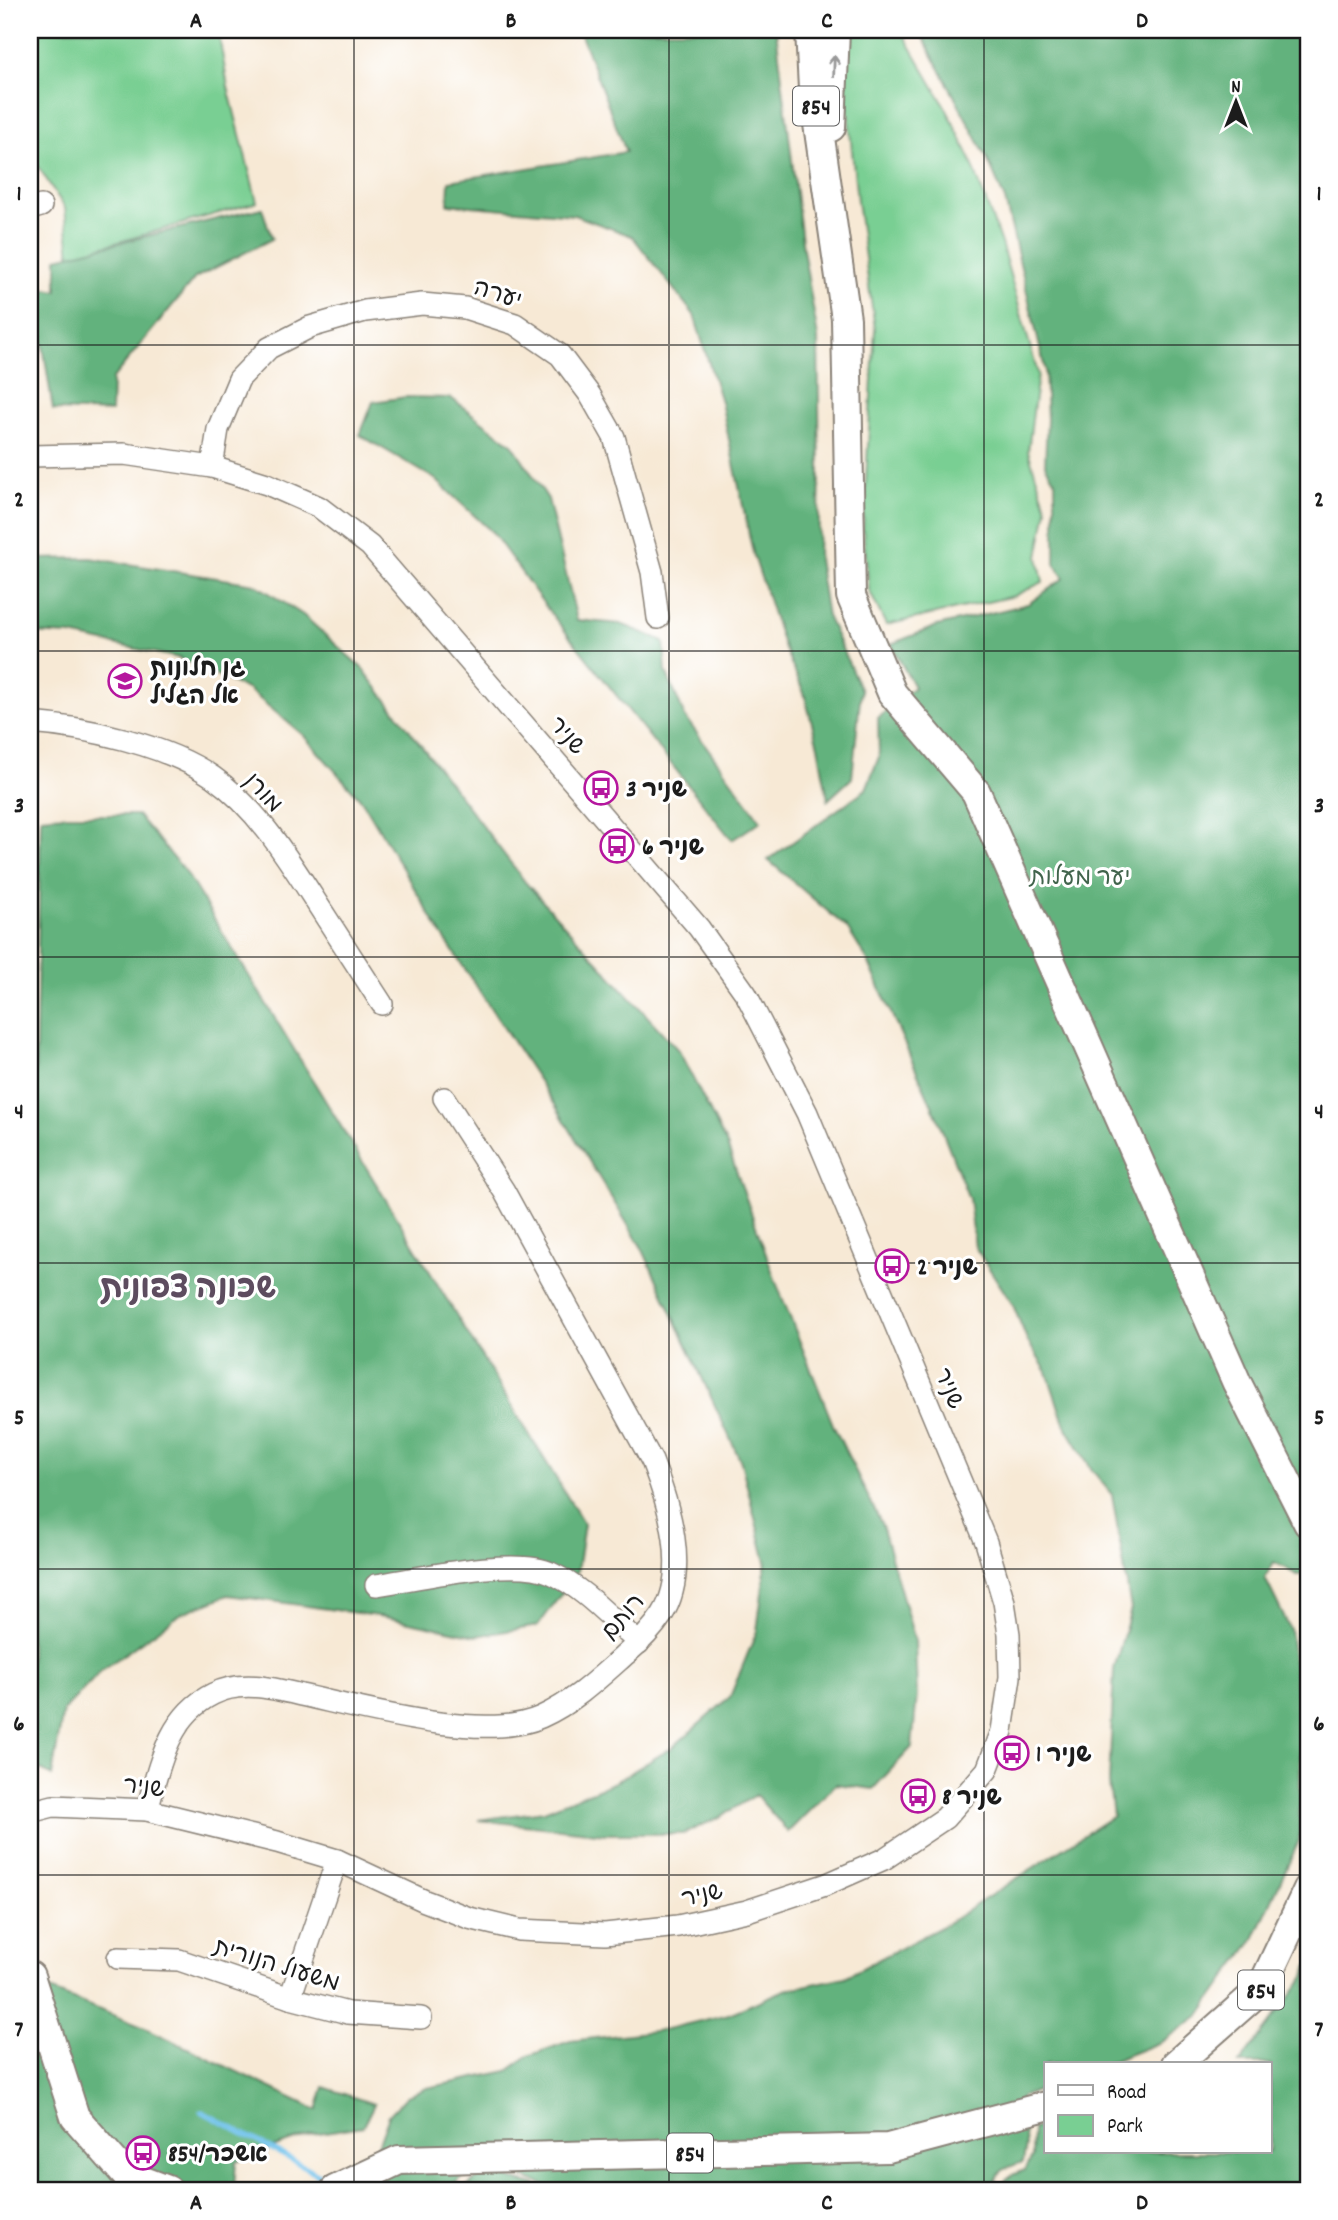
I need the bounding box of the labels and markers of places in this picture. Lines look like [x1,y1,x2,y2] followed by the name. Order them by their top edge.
[150,653,246,715] place label: גן חלונות אל הגליל
[106,662,144,700] school or university icon: גן חלונות אל הגליל
[582,769,620,807] bus stop icon: שניר 3
[626,774,687,808] place label: שניר 3
[598,827,636,865] bus stop icon: שניר 6
[642,832,705,866] place label: שניר 6
[873,1247,911,1285] bus stop icon: שניר 2
[917,1252,978,1286] place label: שניר 2
[993,1734,1031,1772] bus stop icon: שניר 1
[1036,1739,1092,1773] place label: שניר 1
[899,1777,937,1815] bus stop icon: שניר 8
[942,1782,1002,1816] place label: שניר 8
[124,2134,162,2172] bus stop icon: אשכר/854
[168,2139,268,2173] place label: אשכר/854

